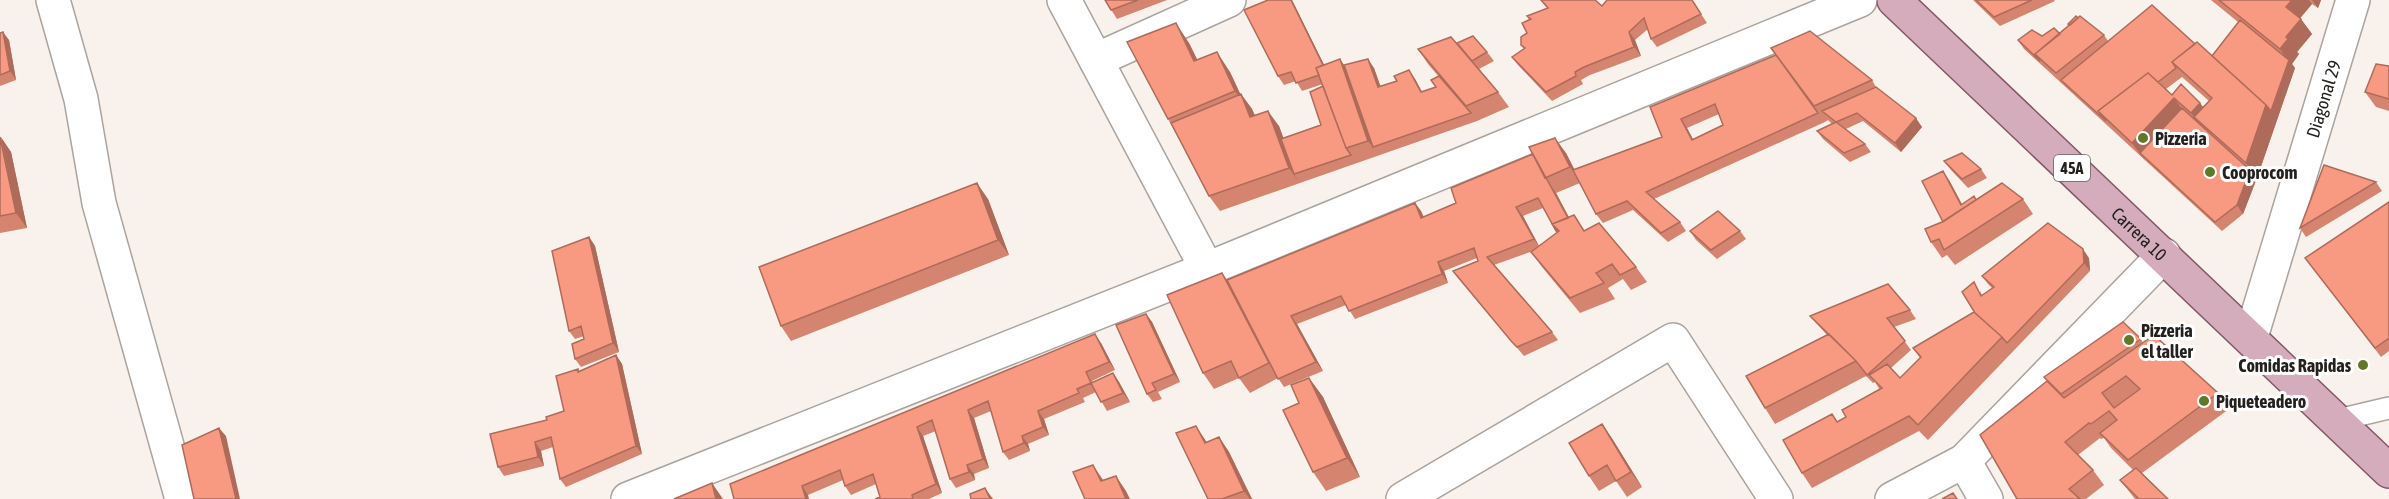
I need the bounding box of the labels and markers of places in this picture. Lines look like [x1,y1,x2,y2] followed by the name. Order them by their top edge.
[2155,128,2207,149] place label: Pizzeria
[2136,131,2150,145] marker: Pizzeria
[2222,162,2297,183] place label: Cooprocom
[2203,165,2217,179] marker: Cooprocom
[2141,320,2193,362] place label: Pizzeria el taller
[2122,333,2136,347] marker: Pizzeria el taller
[2238,355,2352,376] place label: Comidas Rapidas
[2356,358,2370,372] marker: Comidas Rapidas
[2216,391,2306,412] place label: Piqueteadero
[2197,394,2211,408] marker: Piqueteadero

